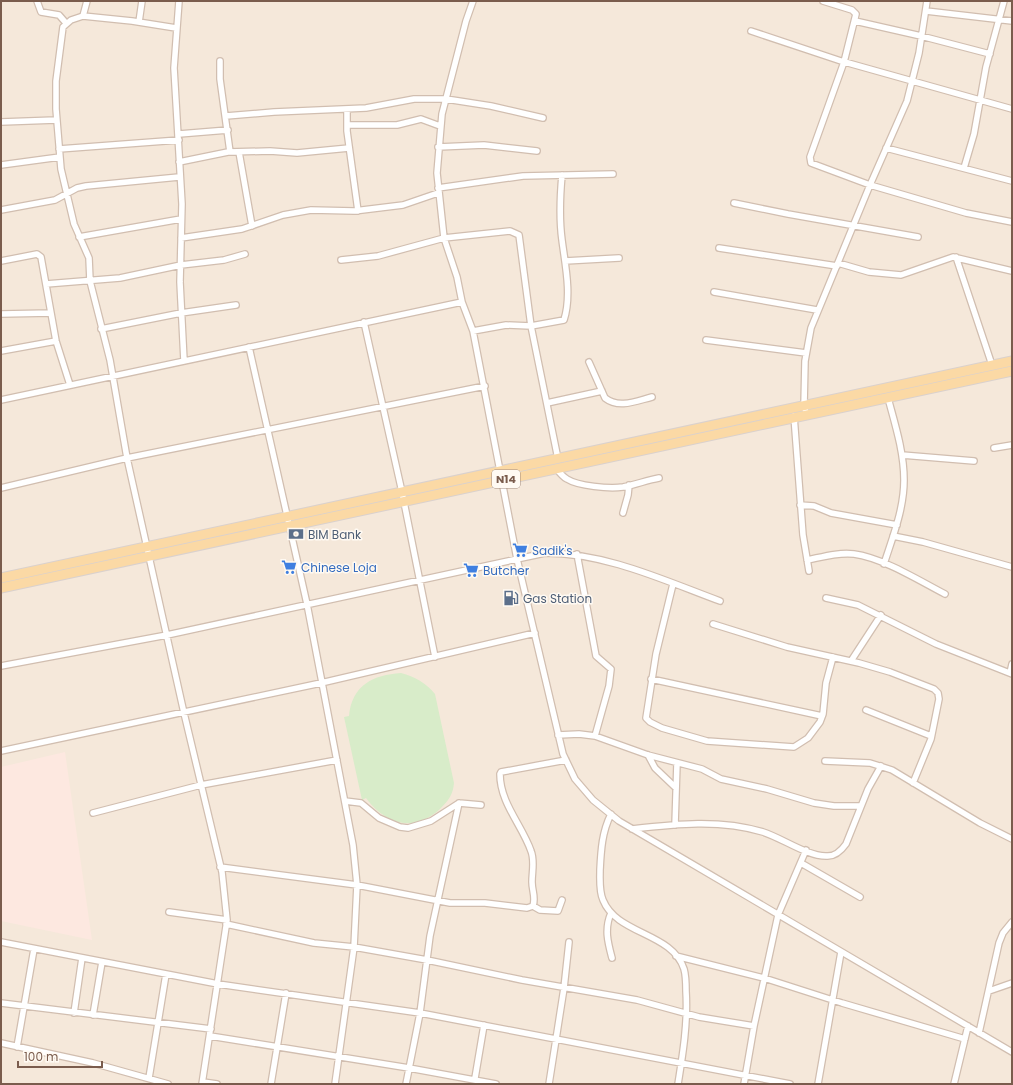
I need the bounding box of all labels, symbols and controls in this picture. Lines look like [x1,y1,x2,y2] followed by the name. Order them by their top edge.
[492,470,520,488] road number: N14
[287,525,305,543] bank icon: BIM Bank
[308,526,362,543] place label: BIM Bank
[511,541,529,559] supermarket icon: Sadik's
[532,542,573,559] place label: Sadik's
[280,558,298,576] supermarket icon: Chinese Loja
[301,559,377,576] place label: Chinese Loja
[462,561,480,579] supermarket icon: Butcher
[483,562,530,579] place label: Butcher
[502,589,520,607] fuel station icon: Gas Station
[523,590,592,607] place label: Gas Station
[18,1043,102,1069] scale bar
[24,1048,58,1065] text: 100 m

